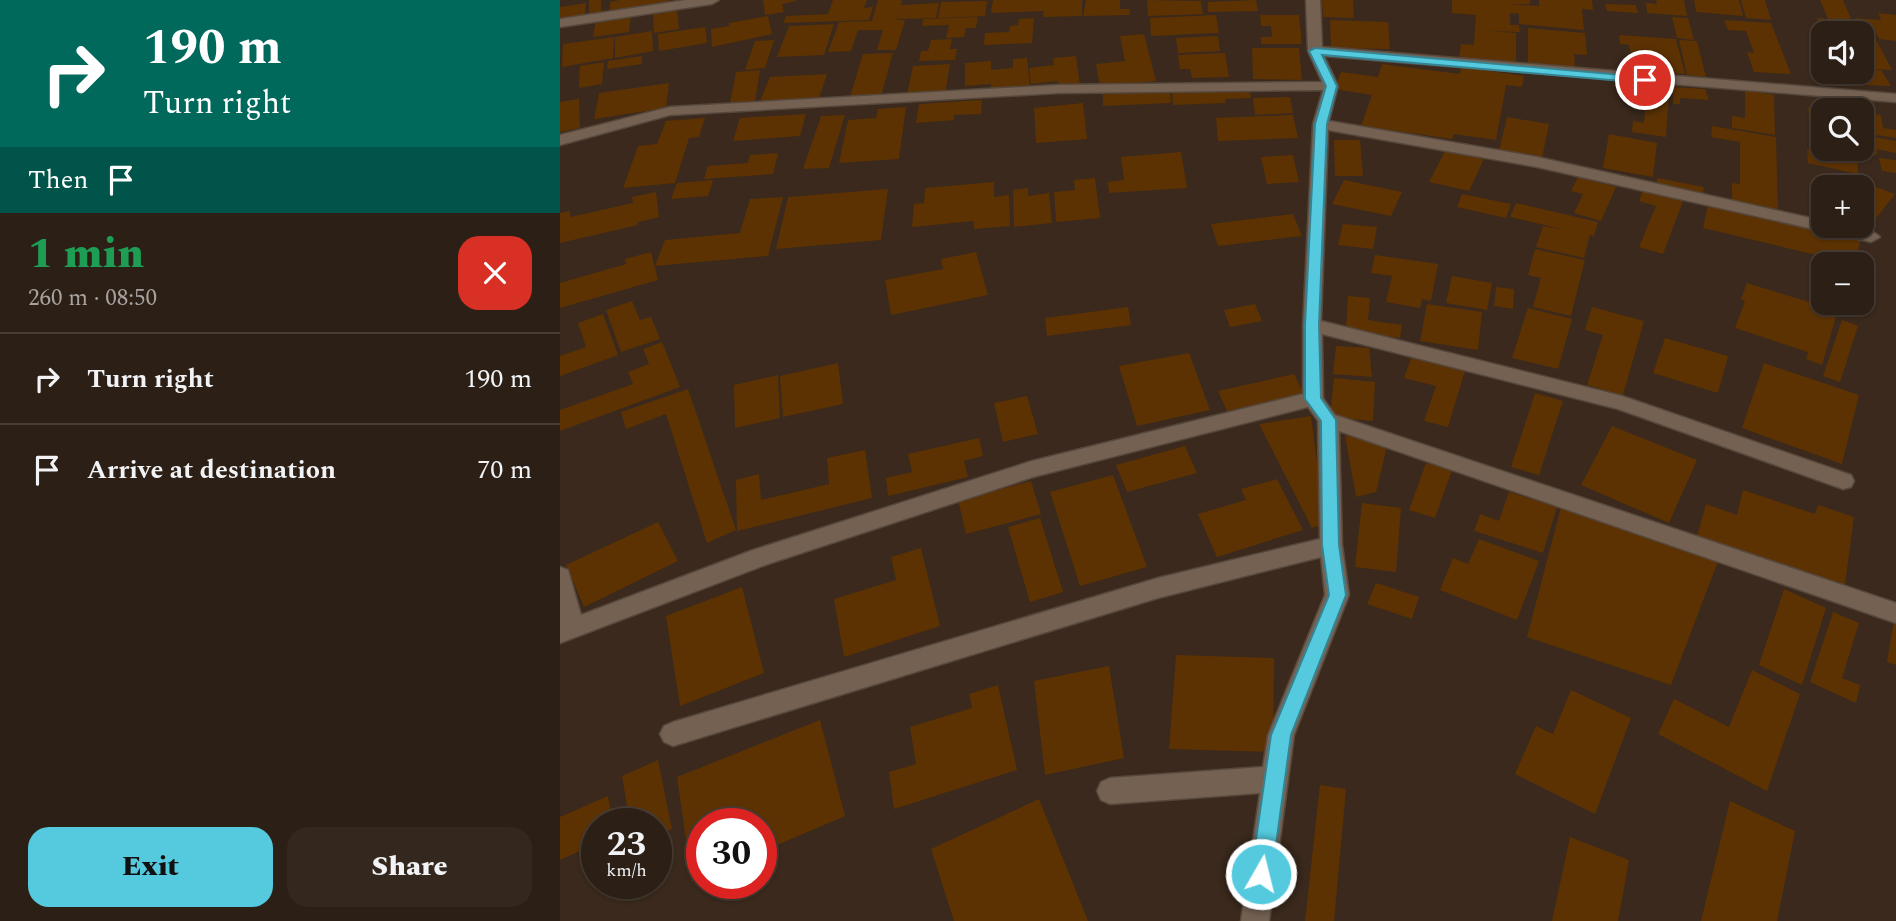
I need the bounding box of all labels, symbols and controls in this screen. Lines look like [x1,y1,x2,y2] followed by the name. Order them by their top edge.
[143,11,282,86] text: 190 m
[1811,21,1874,315] map controls
[1811,21,1874,84] button: sound
[28,28,119,119] icon: right
[1615,50,1675,110] pin
[1626,61,1664,99] icon: arrive
[143,79,291,128] text: Turn right
[1811,98,1874,161] button: search
[28,160,88,200] text: Then
[102,161,140,199] icon: arrive
[1811,175,1874,238] button: +
[28,223,144,286] text: 1 min
[458,236,532,310] button: close
[1811,252,1874,315] button: −
[28,281,157,316] text: 260 m · 08:50
[87,359,214,399] text: Turn right
[464,359,532,399] text: 190 m
[28,360,66,398] icon: right
[87,450,336,490] text: Arrive at destination
[477,450,532,490] text: 70 m
[28,451,66,489] icon: arrive
[686,808,777,899] speed limit sign: 30
[607,818,646,871] text: 23
[28,827,273,907] button: Exit
[287,827,532,907] button: Share
[1224,837,1298,911] position arrow
[606,857,647,884] text: km/h

